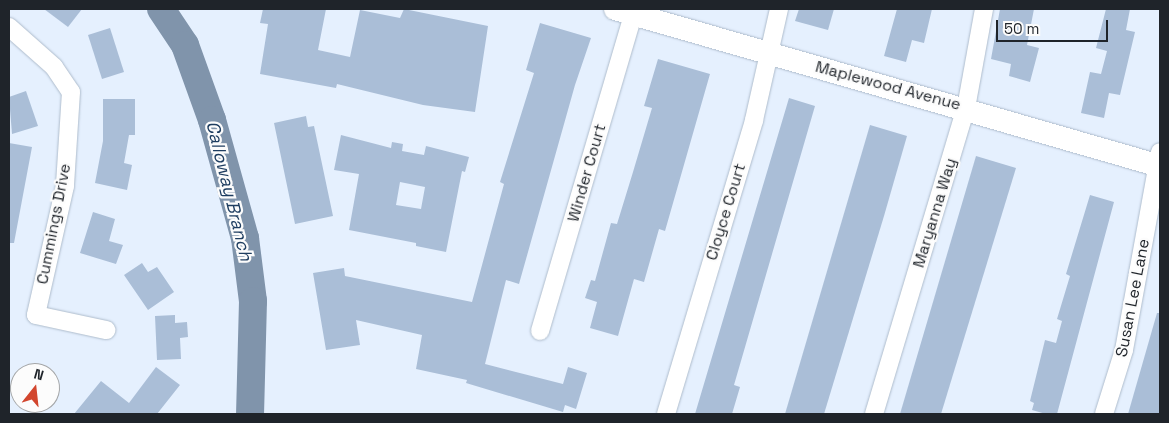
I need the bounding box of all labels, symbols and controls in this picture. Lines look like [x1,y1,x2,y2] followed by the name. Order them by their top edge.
[999,10,1112,42] scale bar
[1004,19,1039,38] text: 50 m
[813,57,963,115] street label: Maplewood Avenue
[201,119,257,263] water label: Calloway Branch
[564,122,610,224] street label: Winder Court
[909,156,961,270] street label: Maryanna Way
[702,161,750,263] street label: Cloyce Court
[33,162,75,286] street label: Cummings Drive
[1112,237,1154,359] street label: Susan Lee Lane
[10,363,60,413] north arrow
[32,365,46,384] text: N

